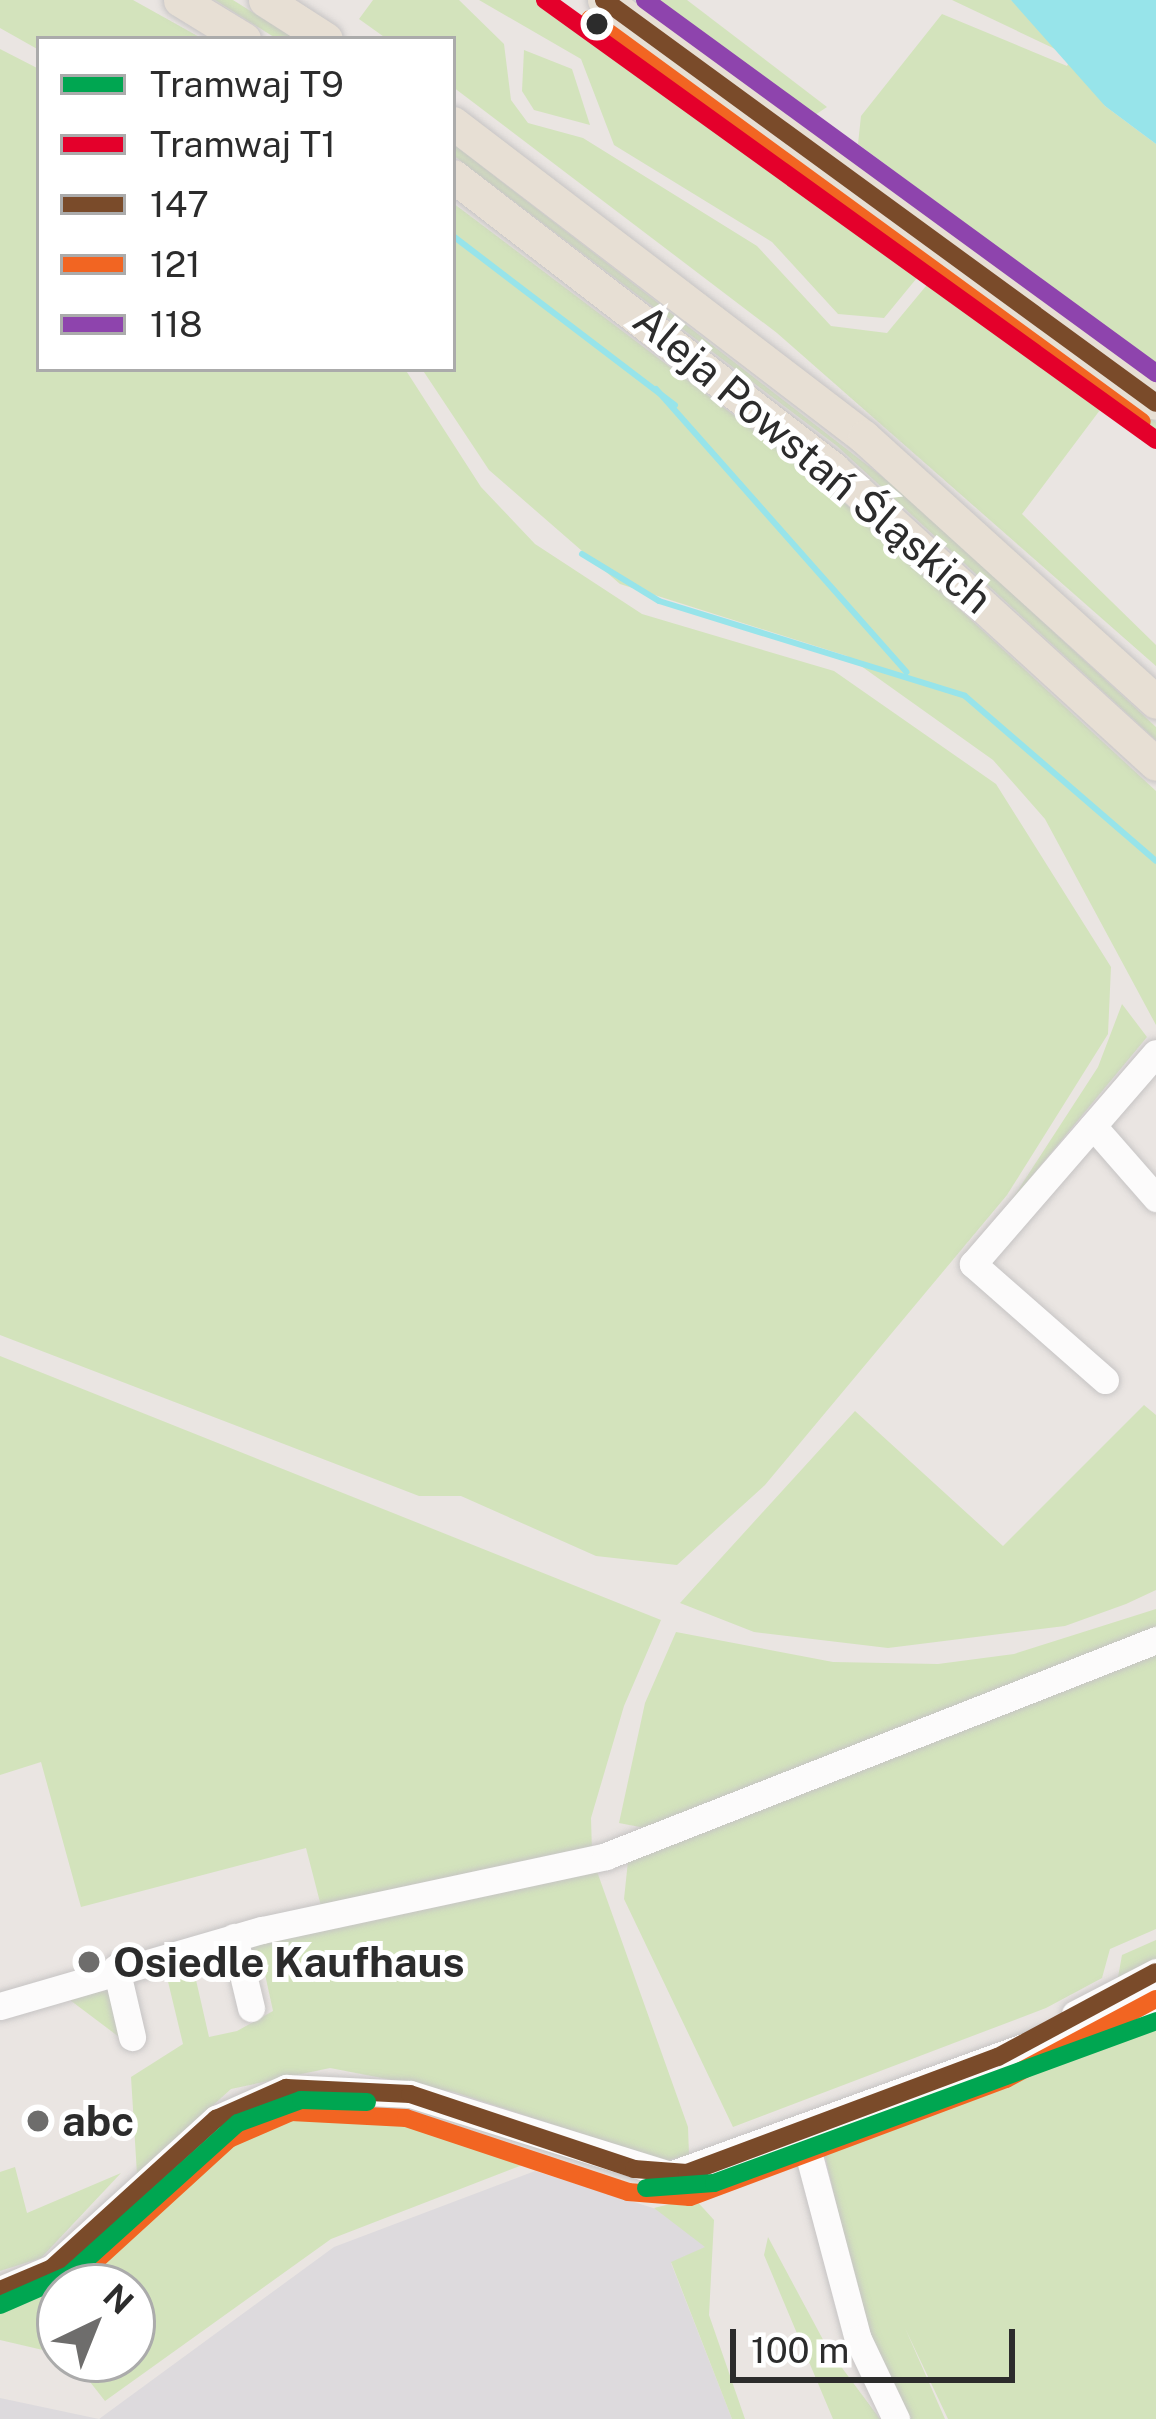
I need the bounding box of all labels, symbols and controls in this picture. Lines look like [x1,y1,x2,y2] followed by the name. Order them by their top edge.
[586,13,608,35] unlabelled marker
[36,36,456,372] legend
[150,63,344,105] text: Tramwaj T9
[150,123,336,165] text: Tramwaj T1
[150,183,209,225] text: 147
[150,243,201,285] text: 121
[624,294,1002,624] street label: Aleja Powstań Śląskich
[150,303,203,345] text: 118
[113,1937,465,1987] place label: Osiedle Kaufhaus
[76,1949,102,1975] marker: Osiedle Kaufhaus
[62,2096,134,2146] place label: abc
[25,2108,51,2134] marker: abc
[36,2263,156,2383] north arrow
[96,2276,141,2322] text: N
[736,2305,1021,2379] scale bar
[751,2329,849,2371] text: 100 m

